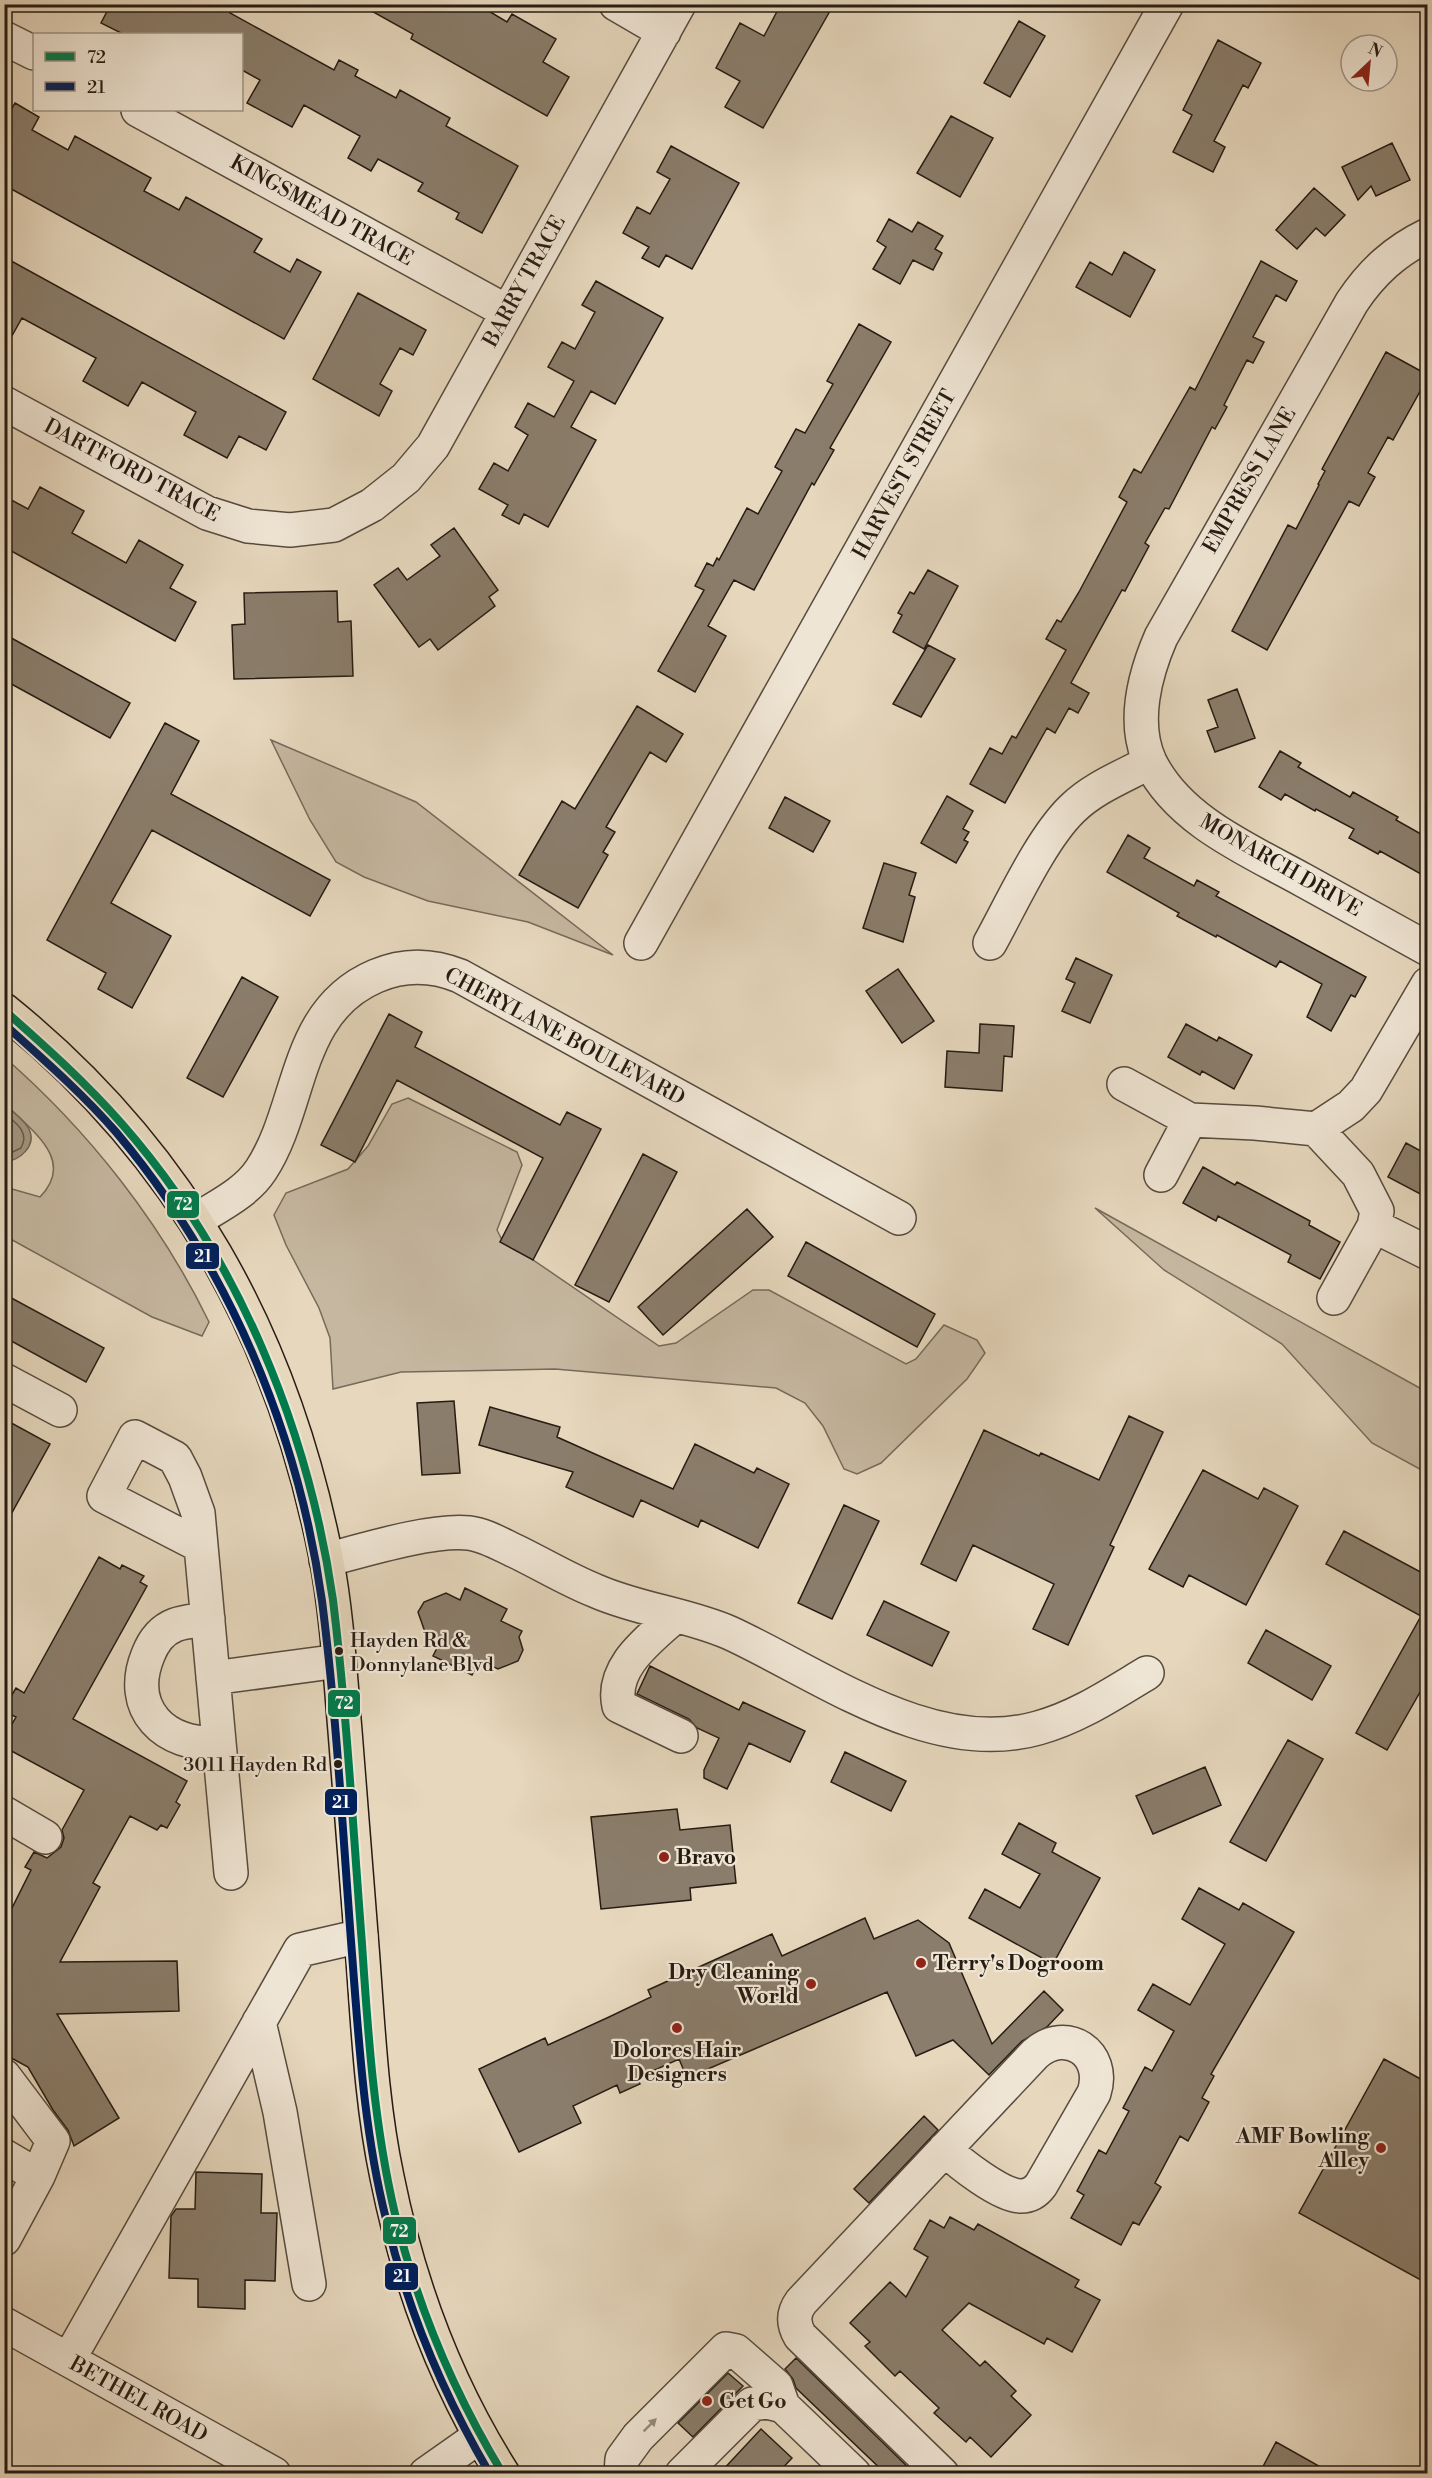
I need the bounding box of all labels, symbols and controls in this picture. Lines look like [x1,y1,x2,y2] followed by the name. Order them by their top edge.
[33,33,243,111] legend
[1339,33,1399,93] north arrow
[1365,39,1386,62] text: N
[87,46,106,69] text: 72
[87,76,105,99] text: 21
[225,150,418,272] street label: KINGSMEAD TRACE
[477,211,572,353] street label: BARRY TRACE
[847,385,962,564] street label: HARVEST STREET
[1197,403,1302,558] street label: EMPRESS LANE
[39,414,224,528] street label: DARTFORD TRACE
[1195,809,1366,923] street label: MONARCH DRIVE
[440,962,689,1112] street label: CHERYLANE BOULEVARD
[166,1190,200,1219] line badge: 72
[173,1195,193,1215] text: 72
[185,1242,220,1270] line badge: 21
[194,1247,212,1267] text: 21
[350,1629,494,1678] place label: Hayden Rd & Donnylane Blvd
[333,1645,345,1657] marker: Hayden Rd & Donnylane Blvd
[327,1689,361,1718] line badge: 72
[334,1694,354,1714] text: 72
[183,1753,328,1778] place label: 3011 Hayden Rd
[332,1758,344,1770] marker: 3011 Hayden Rd
[324,1788,358,1816] line badge: 21
[332,1793,350,1813] text: 21
[676,1845,736,1871] place label: Bravo
[657,1850,671,1864] marker: Bravo
[933,1951,1104,1977] place label: Terry's Dogroom
[914,1956,928,1970] marker: Terry's Dogroom
[668,1960,800,2010] place label: Dry Cleaning World
[804,1977,818,1991] marker: Dry Cleaning World
[670,2021,684,2035] marker: Dolores Hair Designers
[613,2038,741,2088] place label: Dolores Hair Designers
[1235,2124,1370,2174] place label: AMF Bowling Alley
[1374,2141,1388,2155] marker: AMF Bowling Alley
[382,2216,417,2245] line badge: 72
[389,2222,409,2242] text: 72
[384,2262,419,2291] line badge: 21
[393,2267,411,2287] text: 21
[64,2351,212,2449] street label: BETHEL ROAD
[719,2389,787,2415] place label: Get Go
[700,2394,714,2408] marker: Get Go
[643,2418,657,2433] one-way arrow

